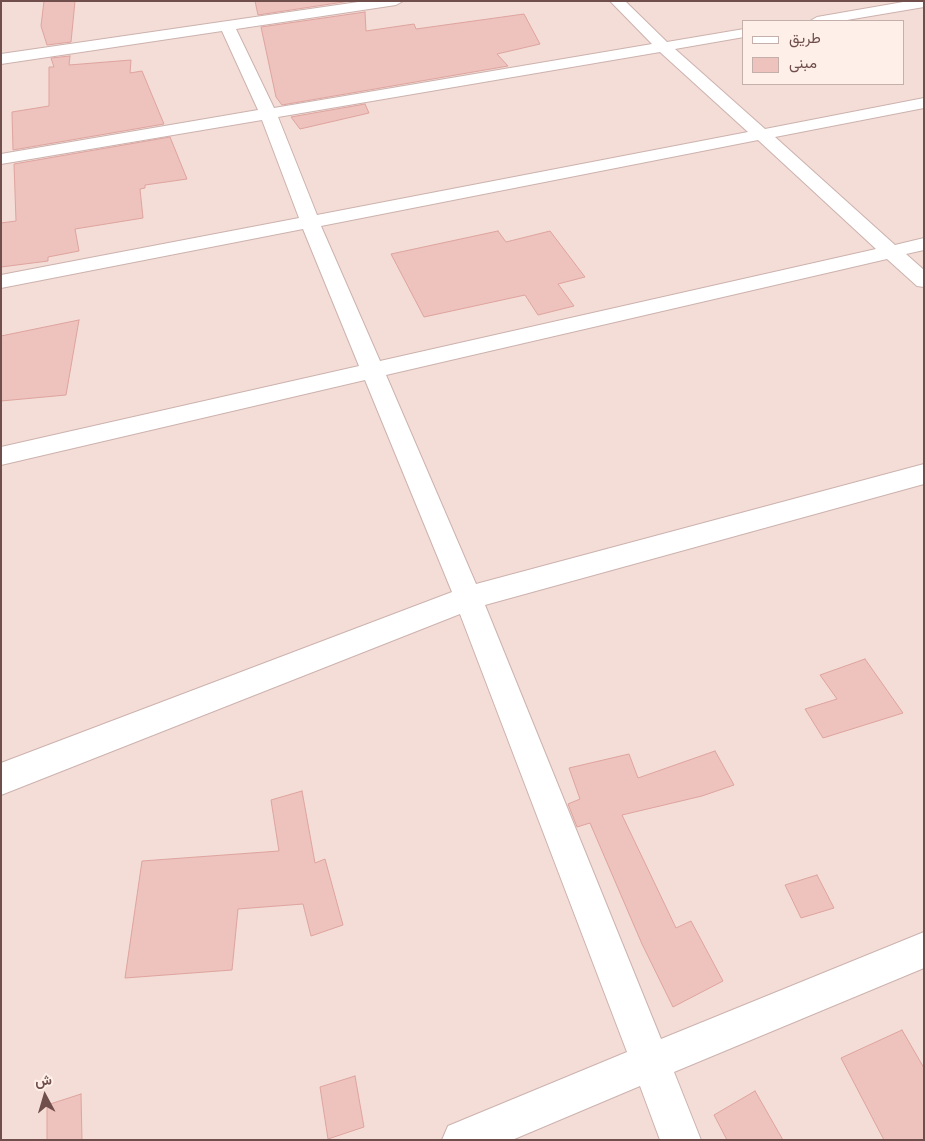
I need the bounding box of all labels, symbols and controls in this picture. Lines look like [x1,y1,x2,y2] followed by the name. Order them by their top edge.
[742,20,905,85] legend
[789,29,821,47] text: طريق
[789,54,817,72] text: مبنى
[20,1071,70,1121] north arrow
[34,1071,53,1090] text: ش

